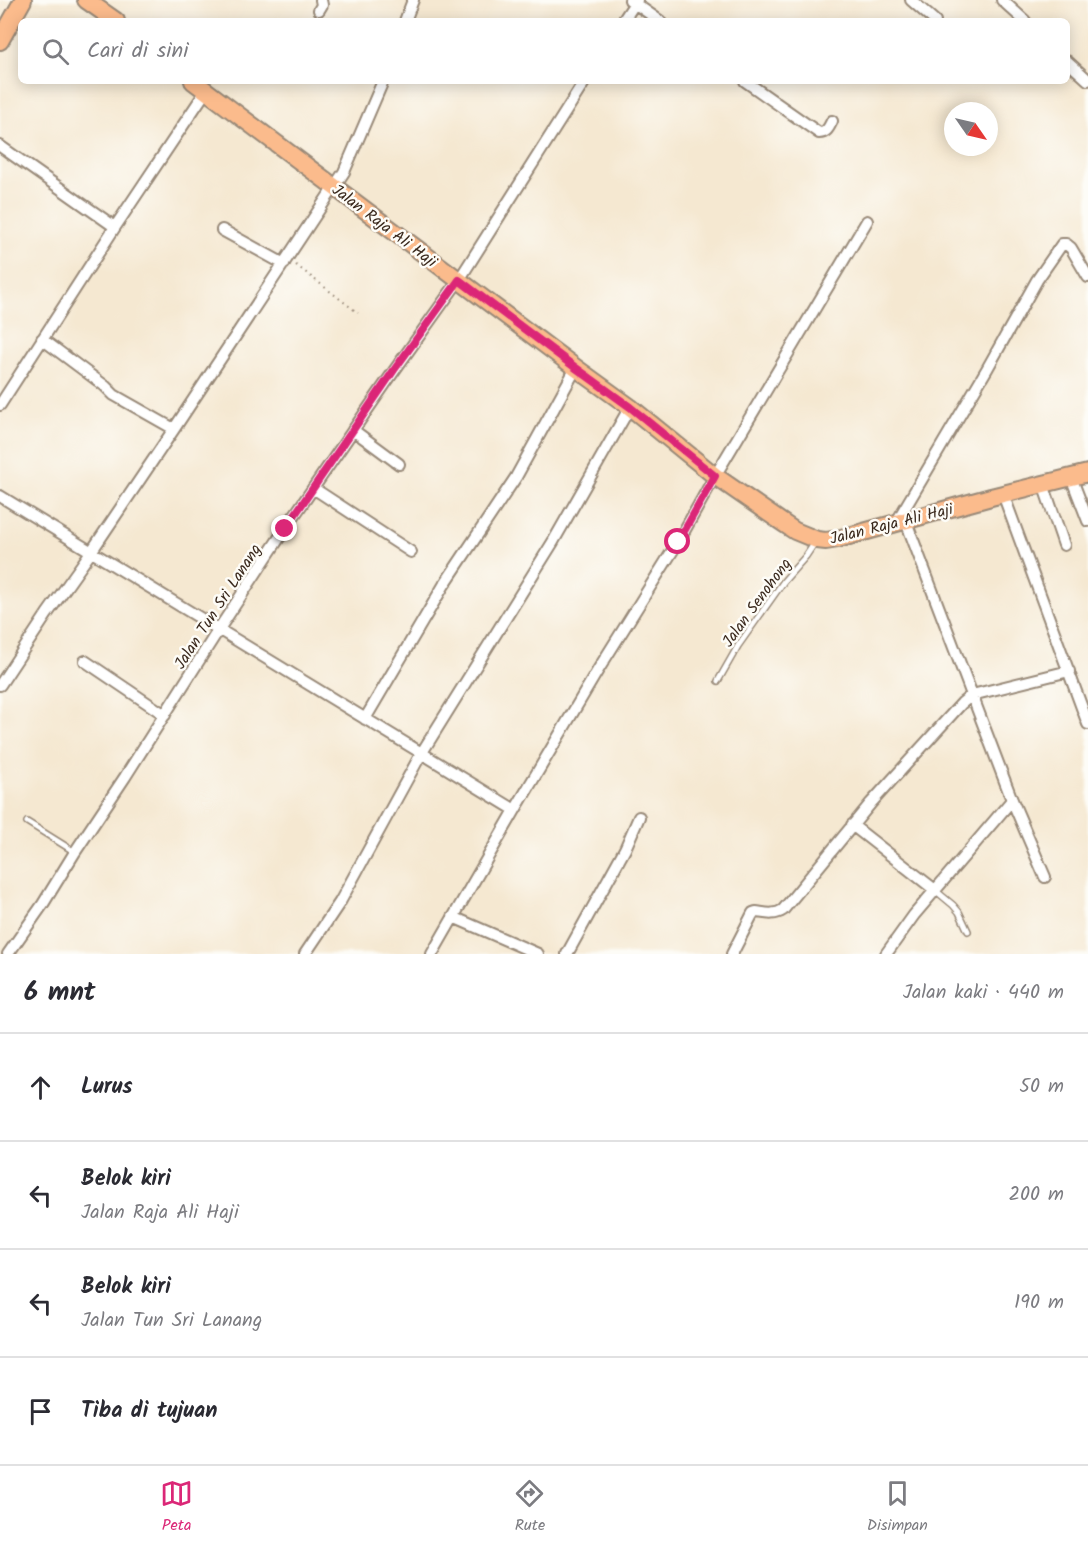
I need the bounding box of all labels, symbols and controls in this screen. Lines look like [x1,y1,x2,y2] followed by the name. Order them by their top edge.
[18,18,1070,84] search box
[87,34,188,69] text: Cari di sini
[39,35,72,68] icon: search
[944,102,998,156] north arrow
[326,178,443,275] street label: Jalan Raja Ali Haji
[827,497,957,552] street label: Jalan Raja Ali Haji
[271,515,297,541] route end
[664,528,690,554] route start
[168,539,268,674] street label: Jalan Tun Sri Lanang
[716,553,798,653] street label: Jalan Senohong
[24,972,96,1014] text: 6 mnt
[903,977,1064,1009] text: Jalan kaki · 440 m
[81,1070,133,1105] text: Lurus
[24,1071,57,1104] icon: ahead
[1019,1071,1064,1103] text: 50 m
[81,1162,171,1197] text: Belok kiri
[24,1179,57,1212] icon: left
[1008,1179,1064,1211] text: 200 m
[81,1197,239,1229] text: Jalan Raja Ali Haji
[81,1270,171,1305] text: Belok kiri
[24,1287,57,1320] icon: left
[1014,1287,1064,1319] text: 190 m
[81,1305,262,1337] text: Jalan Tun Sri Lanang
[81,1394,217,1429] text: Tiba di tujuan
[24,1395,57,1428] icon: arrive
[160,1477,193,1538] tab: Peta
[513,1477,546,1538] tab: Rute
[867,1477,928,1538] tab: Disimpan

